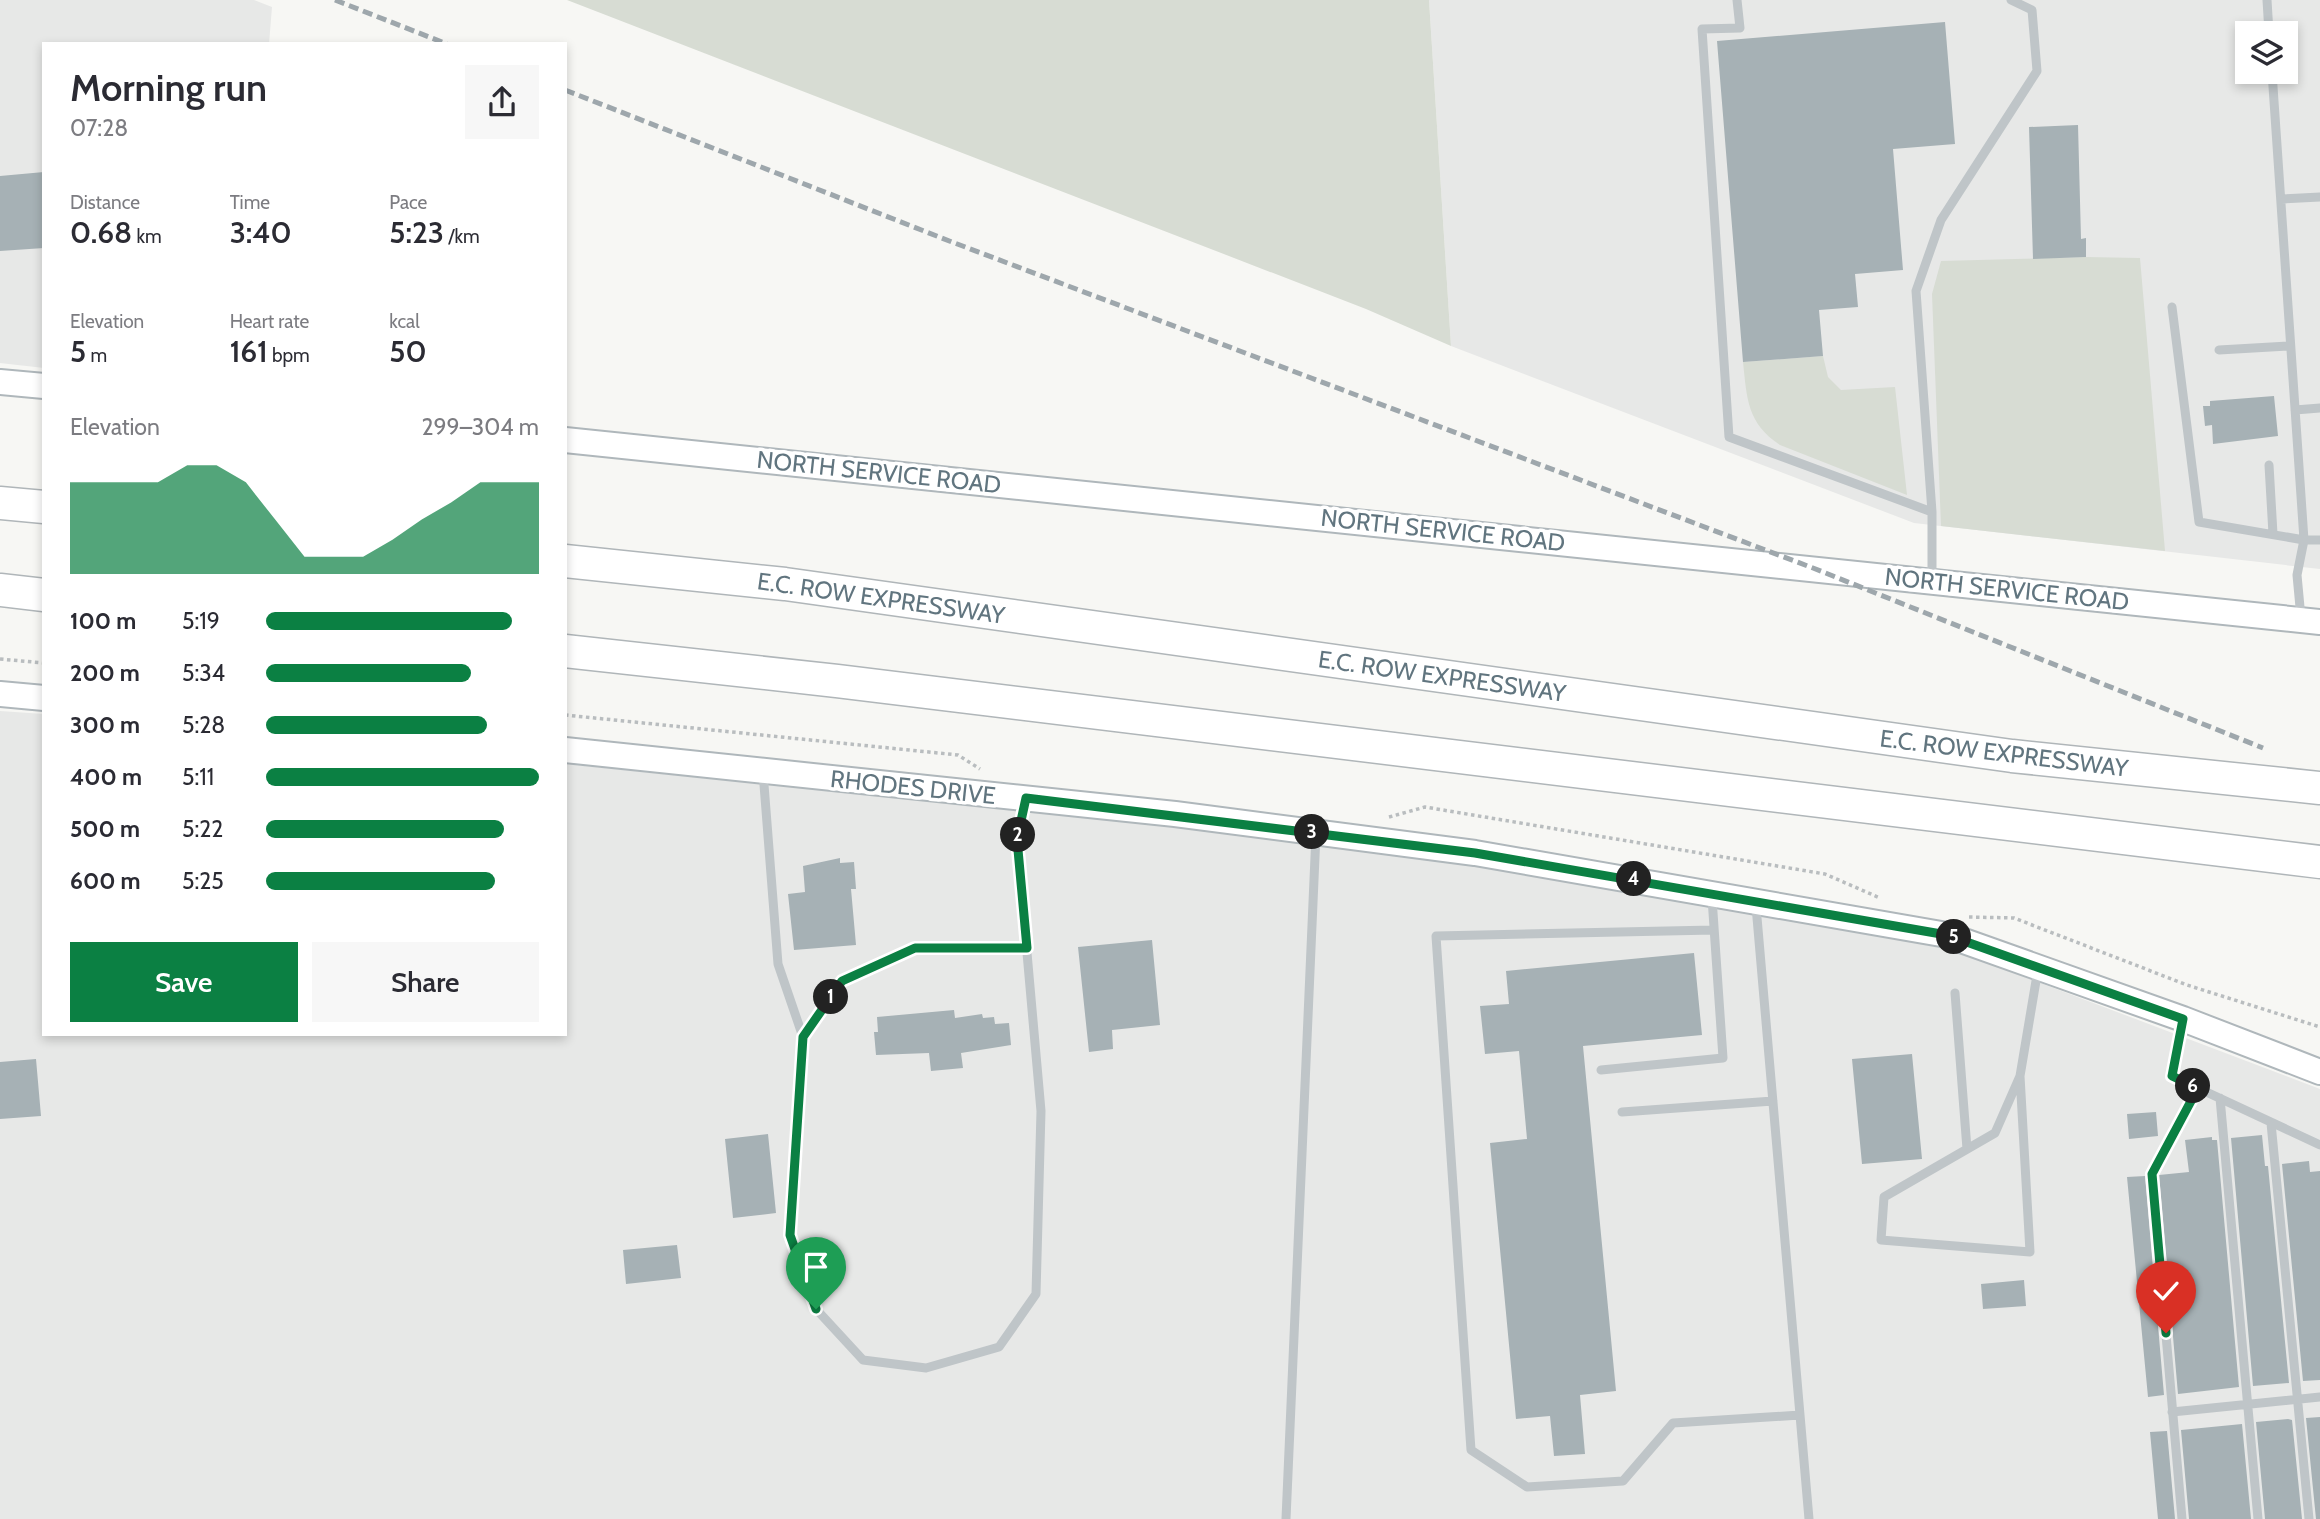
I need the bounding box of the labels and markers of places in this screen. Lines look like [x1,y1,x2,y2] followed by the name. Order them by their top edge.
[1294,814,1330,850] pin: 3
[1000,818,1036,852] pin: 2
[1616,862,1652,896] pin: 4
[1937,920,1972,954] pin: 5
[814,979,848,1014] pin: 1
[2176,1068,2210,1104] pin: 6
[786,1237,846,1309] pin
[2136,1261,2196,1333] pin

